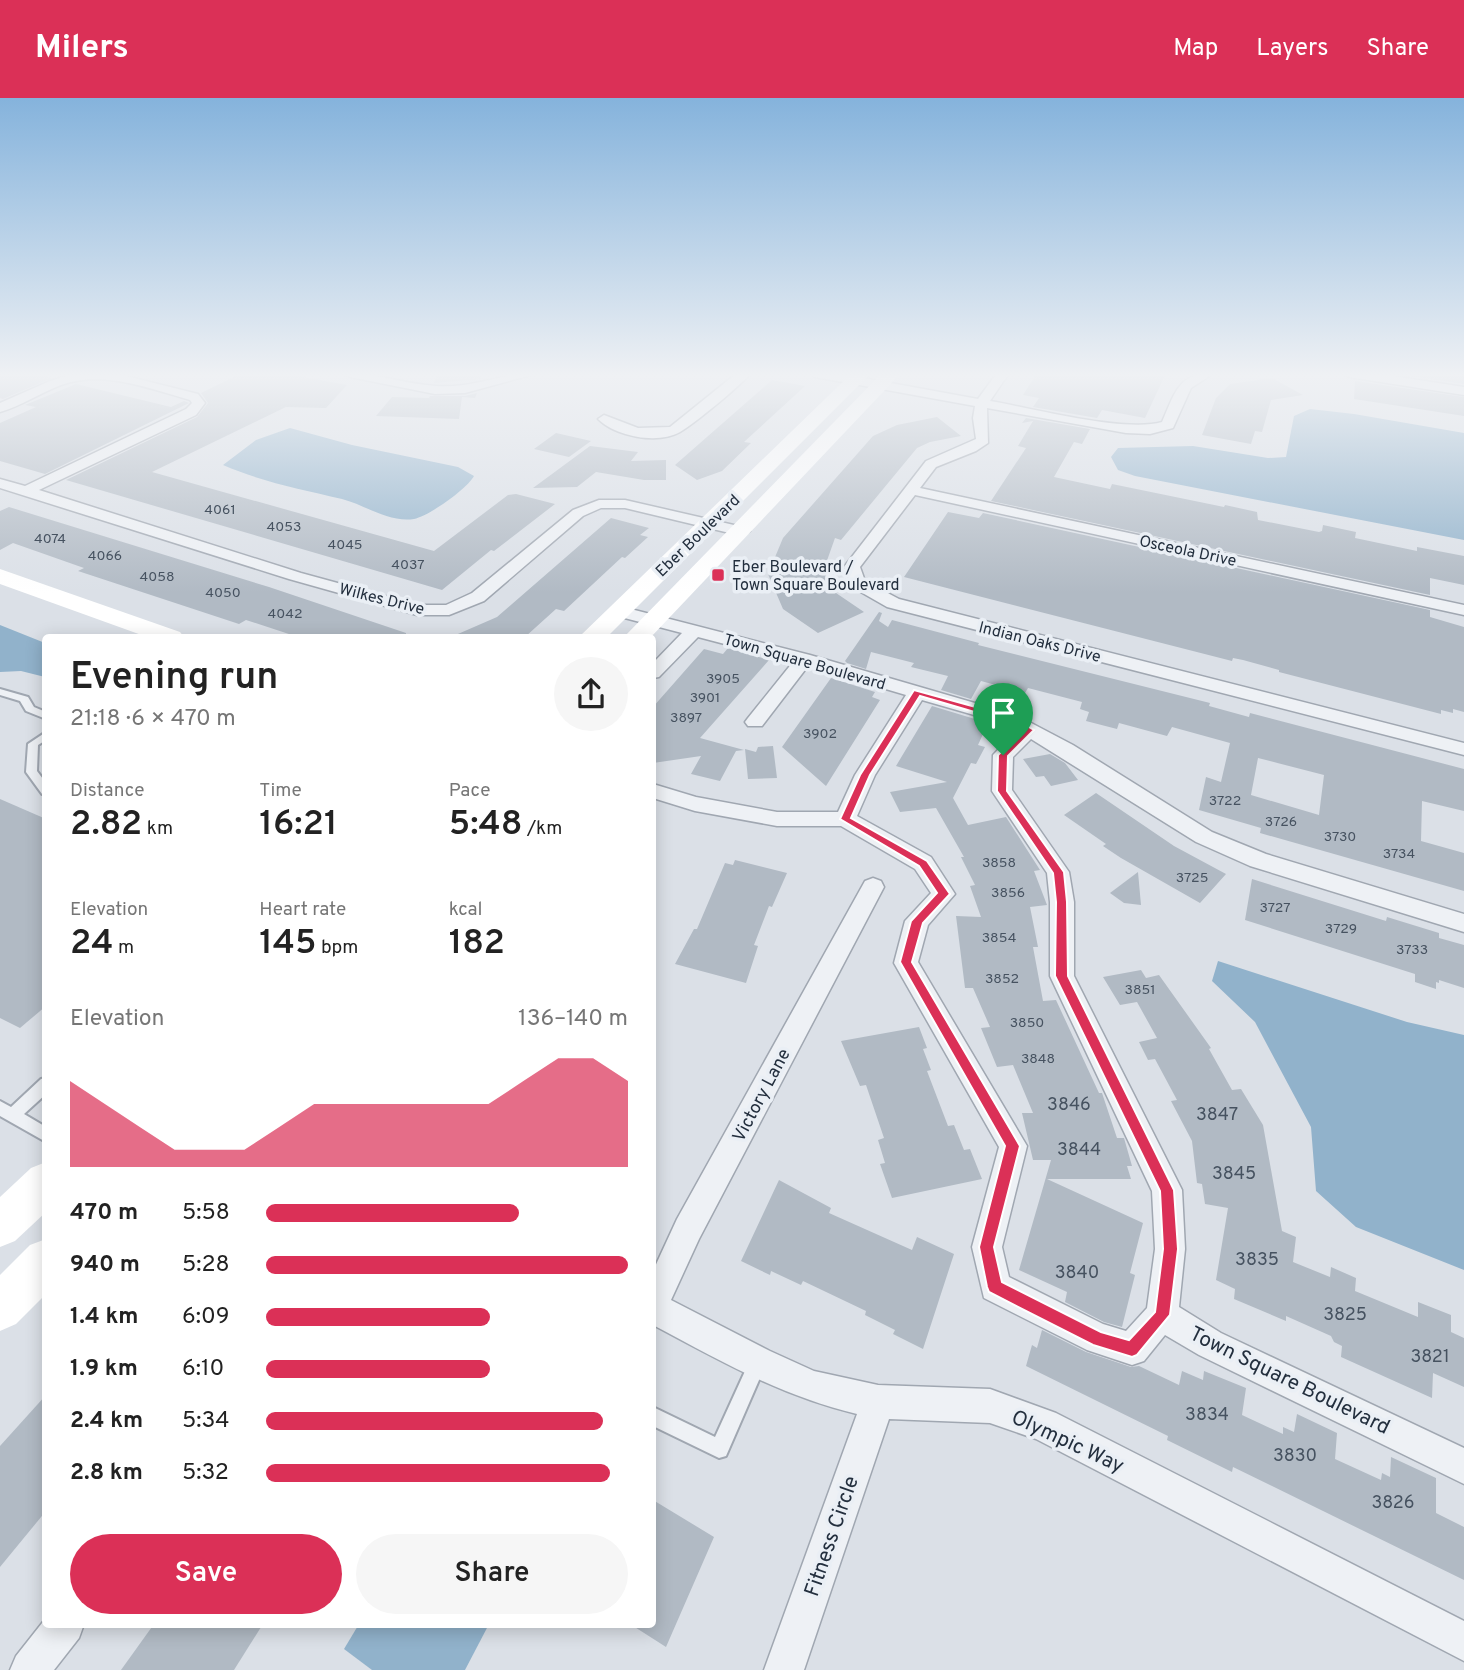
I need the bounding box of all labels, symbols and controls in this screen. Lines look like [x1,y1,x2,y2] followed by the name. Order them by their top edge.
[35,28,129,70] text: Milers
[1173,34,1218,64] text: Map
[1256,34,1328,64] text: Layers
[1366,34,1429,64] text: Share
[652,491,745,582] street label: Eber Boulevard
[204,502,236,519] house number: 4061
[267,519,301,536] house number: 4053
[34,531,66,548] house number: 4074
[1137,532,1238,572] street label: Osceola Drive
[327,537,363,554] house number: 4045
[88,548,122,565] house number: 4066
[391,557,425,574] house number: 4037
[732,558,899,596] place label: Eber Boulevard / Town Square Boulevard
[710,567,726,583] marker: Eber Boulevard / Town Square Boulevard
[140,569,174,586] house number: 4058
[337,580,426,620] street label: Wilkes Drive
[205,585,241,602] house number: 4050
[268,606,302,623] house number: 4042
[976,618,1103,668] street label: Indian Oaks Drive
[721,630,888,696] street label: Town Square Boulevard
[70,654,278,703] text: Evening run
[554,657,628,731] button: share
[706,671,740,688] house number: 3905
[973,683,1033,755] pin
[690,690,720,707] house number: 3901
[984,694,1022,732] icon: arrive
[70,705,236,734] text: 21:18 · 6 × 470 m
[670,710,702,727] house number: 3897
[803,726,837,743] house number: 3902
[70,779,145,803] text: Distance
[259,779,302,803] text: Time
[449,779,490,803] text: Pace
[1209,793,1241,810] house number: 3722
[70,803,142,847] text: 2.82
[259,803,338,847] text: 16:21
[449,803,523,847] text: 5:48
[1265,814,1297,831] house number: 3726
[142,817,173,841] text: km
[523,817,562,841] text: /km
[1324,829,1356,846] house number: 3730
[1383,846,1415,863] house number: 3734
[982,855,1016,872] house number: 3858
[1176,870,1208,887] house number: 3725
[991,885,1025,902] house number: 3856
[70,898,148,922] text: Elevation
[259,898,346,922] text: Heart rate
[449,898,482,922] text: kcal
[1259,900,1291,917] house number: 3727
[1325,921,1357,938] house number: 3729
[70,922,114,966] text: 24
[259,922,317,966] text: 145
[449,922,505,966] text: 182
[982,930,1016,947] house number: 3854
[114,936,134,960] text: m
[317,936,358,960] text: bpm
[1396,942,1428,959] house number: 3733
[985,971,1019,988] house number: 3852
[1125,982,1155,999] house number: 3851
[70,1005,165,1034] text: Elevation
[518,1005,628,1034] text: 136–140 m
[1010,1015,1044,1032] house number: 3850
[728,1045,797,1146] street label: Victory Lane
[1021,1051,1055,1068] house number: 3848
[1047,1094,1091,1117] house number: 3846
[1196,1104,1238,1127] house number: 3847
[1057,1139,1101,1162] house number: 3844
[1212,1163,1256,1186] house number: 3845
[70,1199,138,1228] text: 470 m
[182,1199,230,1228] text: 5:58
[1235,1249,1279,1272] house number: 3835
[70,1251,140,1280] text: 940 m
[182,1251,230,1280] text: 5:28
[1055,1262,1099,1285] house number: 3840
[70,1303,138,1332] text: 1.4 km
[182,1303,229,1332] text: 6:09
[1323,1304,1367,1327] house number: 3825
[1185,1321,1394,1442] street label: Town Square Boulevard
[1410,1346,1450,1369] house number: 3821
[70,1355,138,1384] text: 1.9 km
[182,1355,224,1384] text: 6:10
[1007,1404,1128,1480] street label: Olympic Way
[1185,1404,1229,1427] house number: 3834
[70,1407,143,1436] text: 2.4 km
[182,1407,230,1436] text: 5:34
[1273,1445,1317,1468] house number: 3830
[70,1459,143,1488] text: 2.8 km
[182,1459,229,1488] text: 5:32
[799,1473,866,1600] street label: Fitness Circle
[1371,1492,1415,1515] house number: 3826
[70,1534,342,1614] button: Save
[356,1534,628,1614] button: Share

